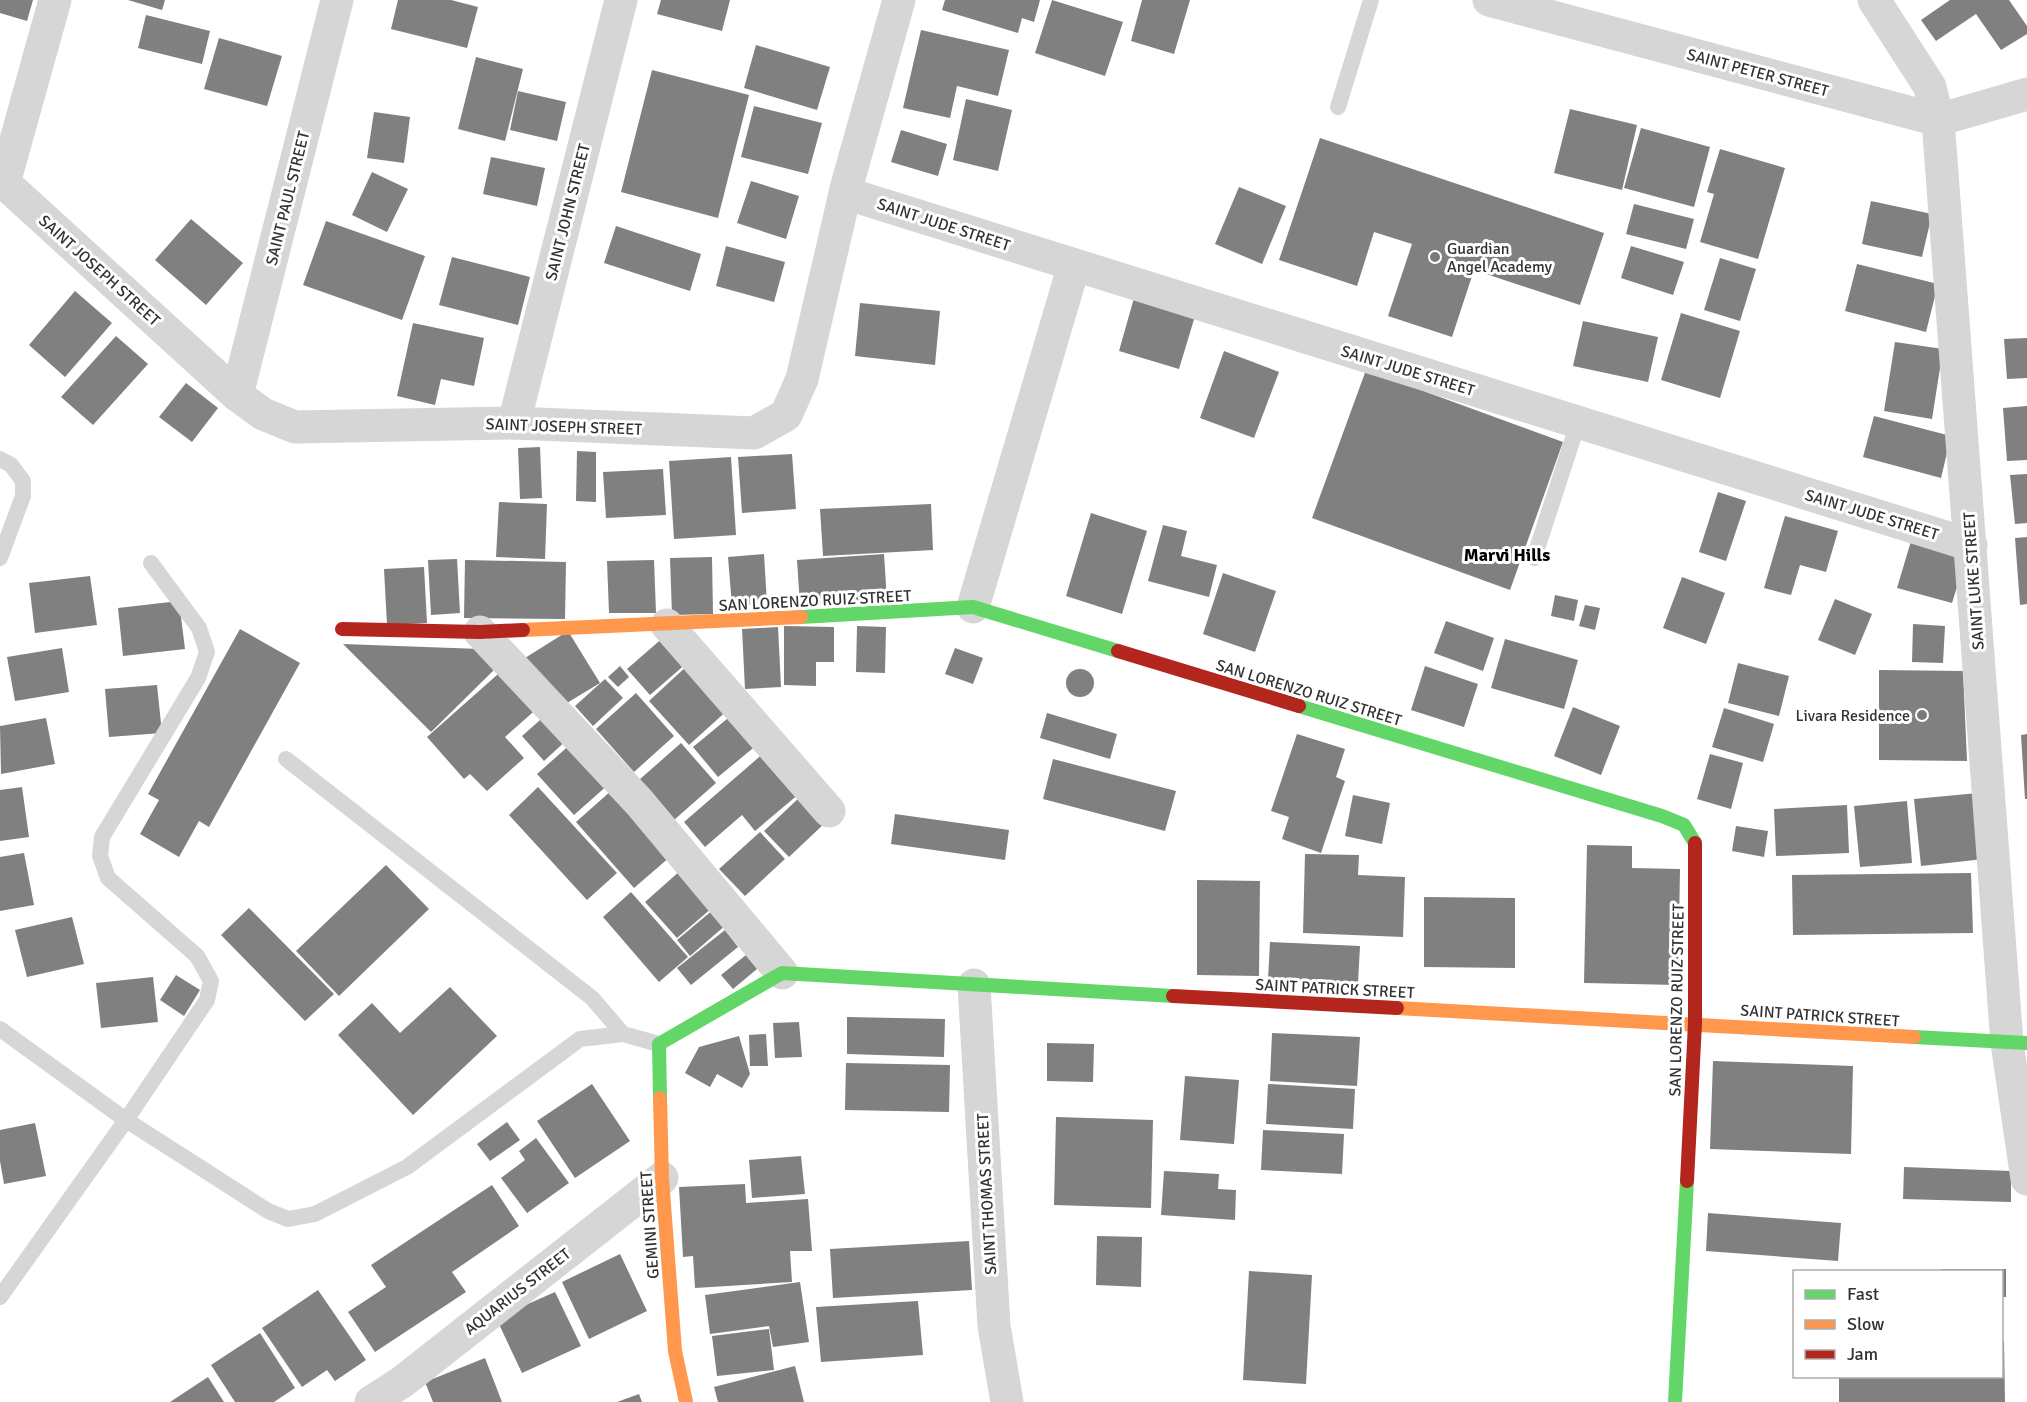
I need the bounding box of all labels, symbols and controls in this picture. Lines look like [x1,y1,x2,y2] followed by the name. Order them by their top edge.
[1685,44,1831,102] street label: SAINT PETER STREET
[262,129,314,267] street label: SAINT PAUL STREET
[541,142,595,283] street label: SAINT JOHN STREET
[875,194,1013,256] street label: SAINT JUDE STREET
[35,211,164,331] street label: SAINT JOSEPH STREET
[1447,239,1552,277] place label: Guardian Angel Academy
[1428,250,1442,264] marker: Guardian Angel Academy
[1339,341,1477,401] street label: SAINT JUDE STREET
[485,414,643,440] street label: SAINT JOSEPH STREET
[1803,485,1941,545] street label: SAINT JUDE STREET
[1959,511,1989,651] street label: SAINT LUKE STREET
[1464,544,1550,566] district label: Marvi Hills
[718,586,912,616] street label: SAN LORENZO RUIZ STREET
[1214,655,1404,731] street label: SAN LORENZO RUIZ STREET
[1796,706,1910,726] place label: Livara Residence
[1915,708,1929,722] marker: Livara Residence
[1665,903,1689,1097] street label: SAN LORENZO RUIZ STREET
[1255,975,1415,1003] street label: SAINT PATRICK STREET
[1740,1000,1900,1032] street label: SAINT PATRICK STREET
[973,1112,1001,1275] street label: SAINT THOMAS STREET
[636,1170,664,1279] street label: GEMINI STREET
[460,1244,575,1340] street label: AQUARIUS STREET
[1793,1270,2003,1378] legend
[1847,1283,1879,1305] text: Fast
[1847,1313,1884,1335] text: Slow
[1847,1343,1878,1365] text: Jam

